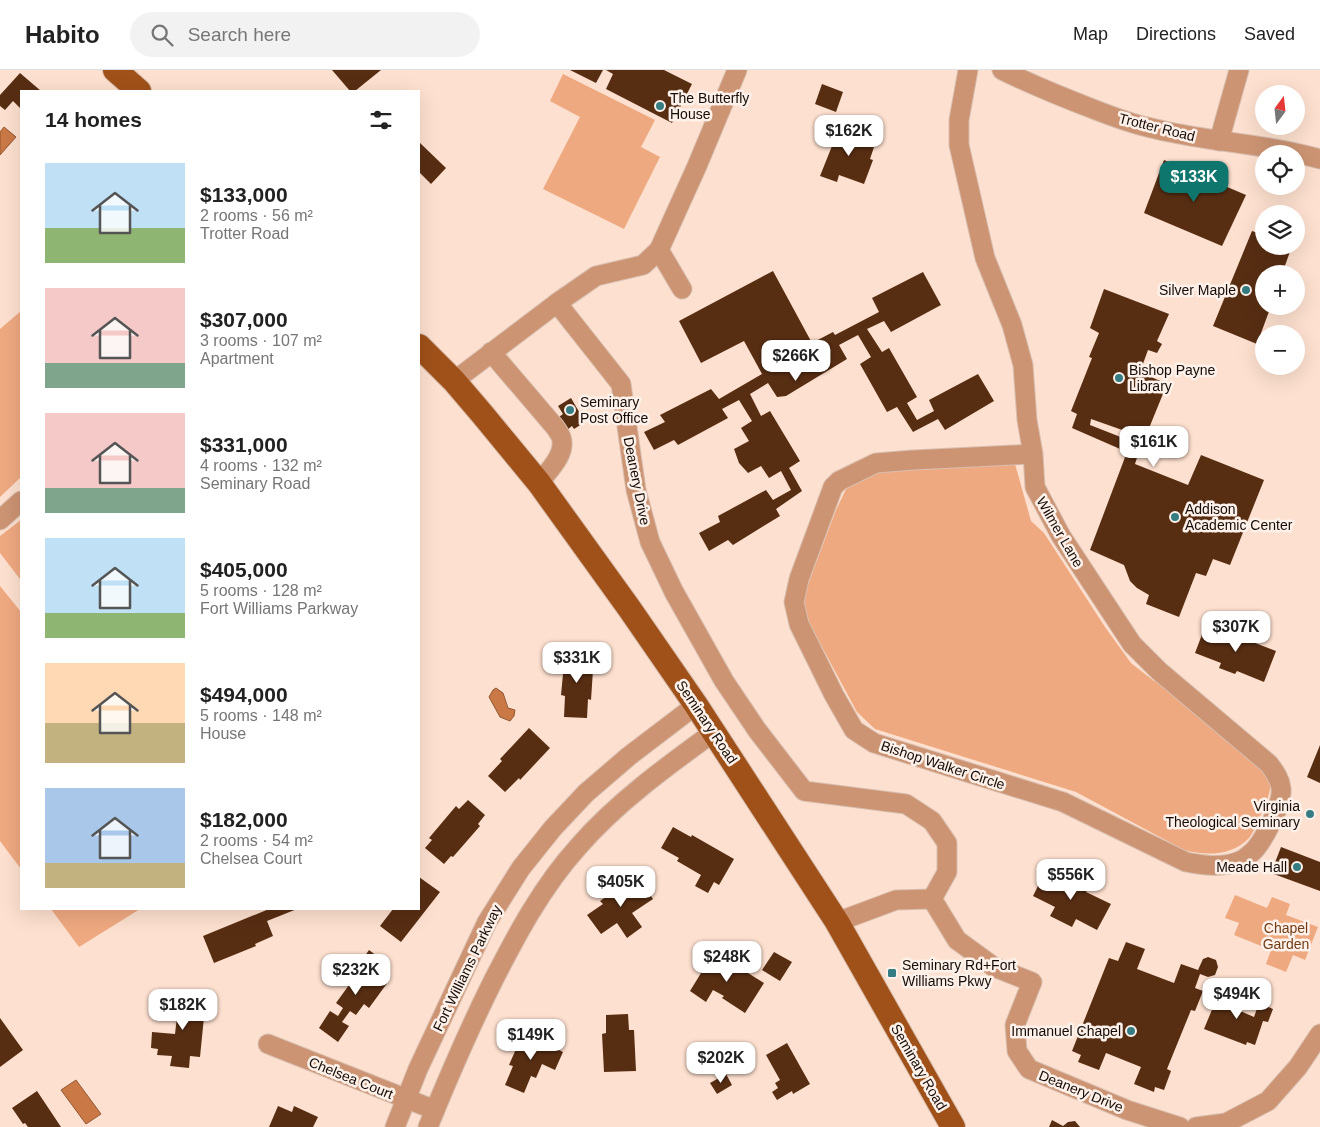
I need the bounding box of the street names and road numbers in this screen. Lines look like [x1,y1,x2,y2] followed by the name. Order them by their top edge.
[1117,110,1197,144] street label: Trotter Road
[621,436,653,527] street label: Deanery Drive
[1033,494,1087,570] street label: Wilmer Lane
[673,678,741,766] street label: Seminary Road
[879,737,1007,793] street label: Bishop Walker Circle
[429,902,505,1034] street label: Fort Williams Parkway
[888,1021,950,1113] street label: Seminary Road
[307,1054,396,1102] street label: Chelsea Court
[1037,1067,1126,1115] street label: Deanery Drive

